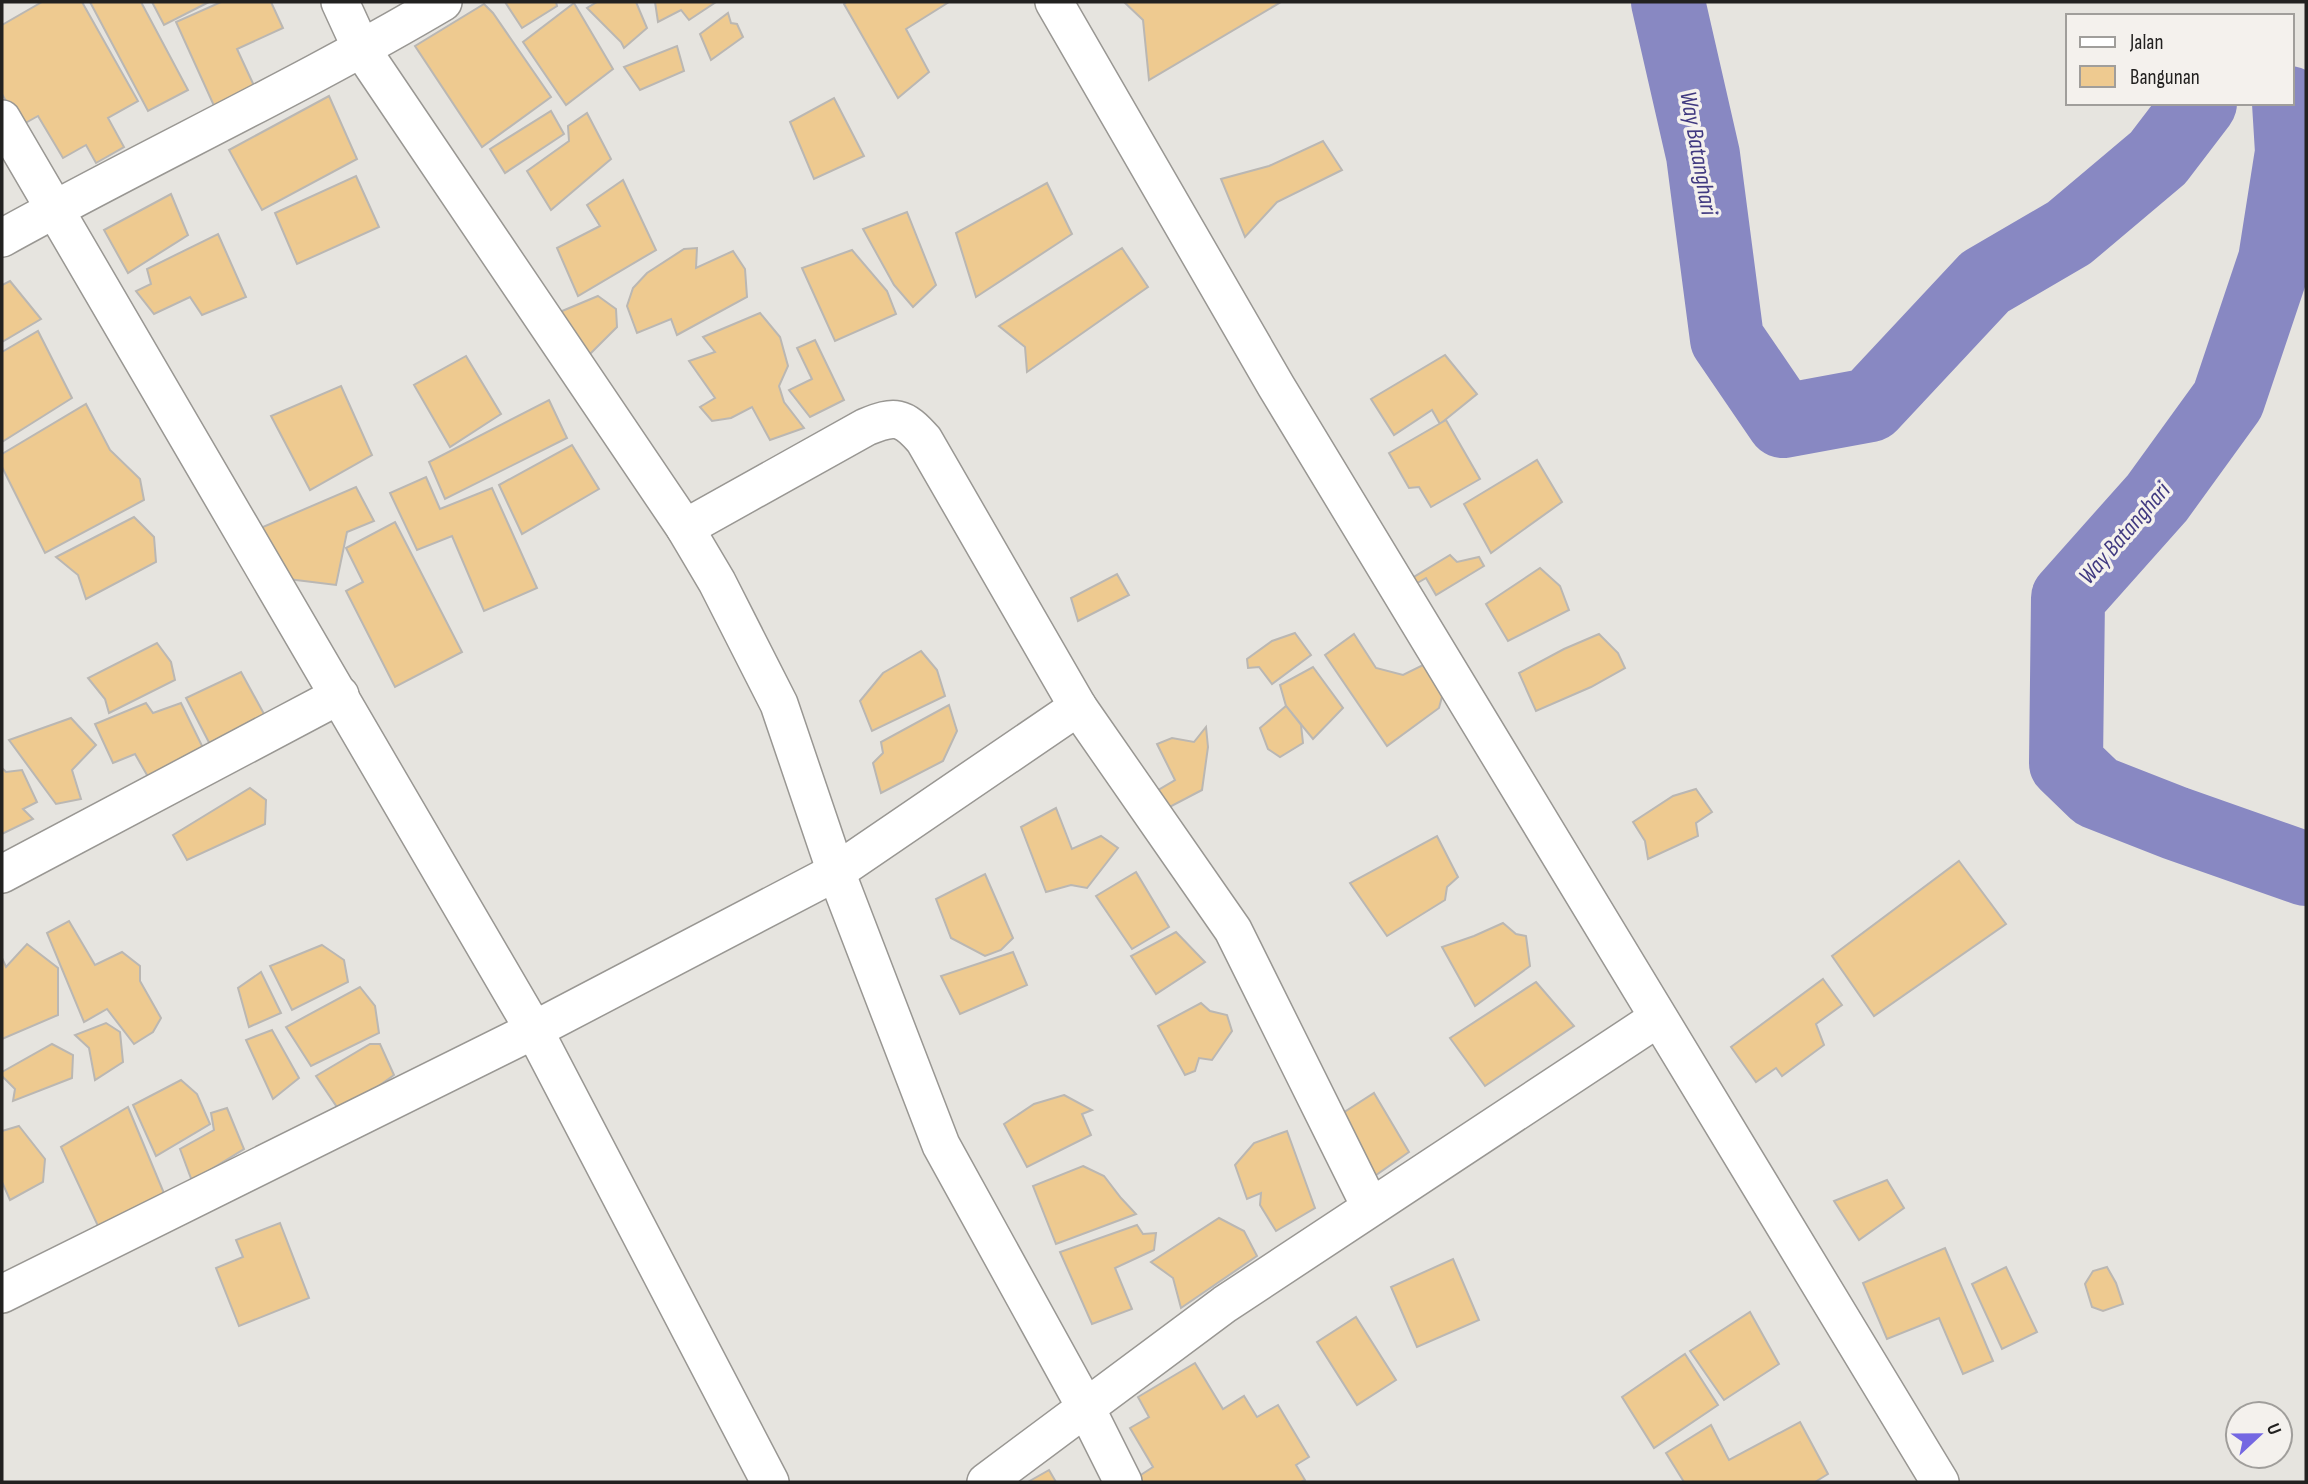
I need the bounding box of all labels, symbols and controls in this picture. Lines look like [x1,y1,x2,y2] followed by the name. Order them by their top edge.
[2066,14,2294,105] legend
[2129,30,2163,55] text: Jalan
[2130,65,2200,90] text: Bangunan
[1673,89,1724,218] water label: Way Batanghari
[2072,476,2177,590] water label: Way Batanghari
[2224,1400,2294,1470] north arrow
[2261,1420,2286,1438] text: U

